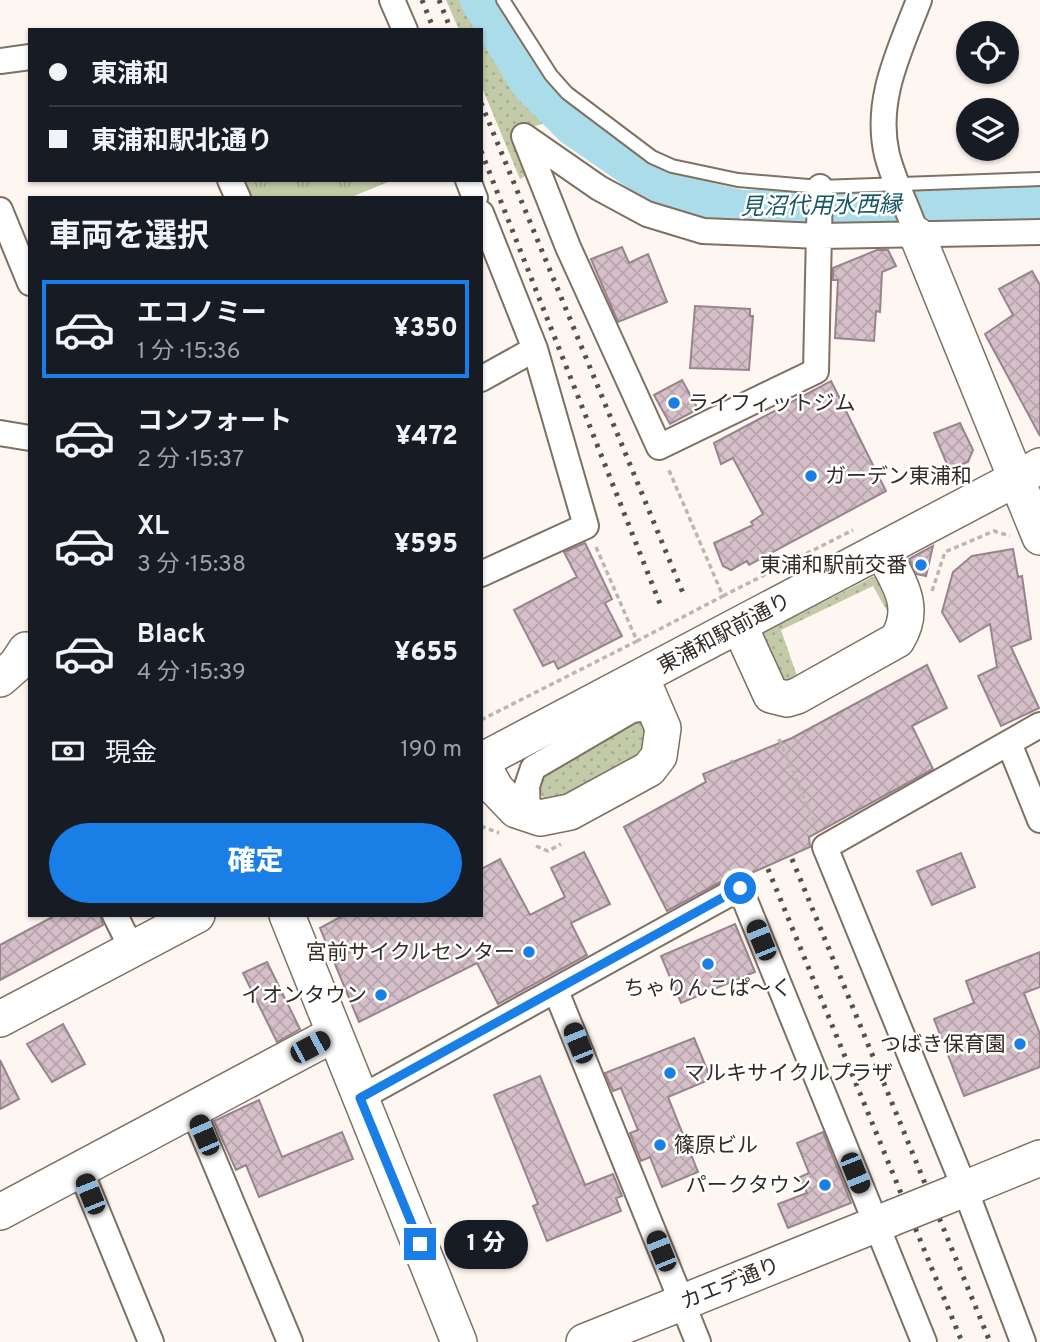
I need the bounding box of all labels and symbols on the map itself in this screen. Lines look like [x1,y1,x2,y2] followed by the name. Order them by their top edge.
[740,192,905,223] water label: 見沼代用水西縁
[688,391,856,418] place label: ライフィットジム
[666,395,682,411] marker: ライフィットジム
[825,464,972,491] place label: ガーデン東浦和
[803,468,819,484] marker: ガーデン東浦和
[760,553,907,580] place label: 東浦和駅前交番
[913,557,929,573] marker: 東浦和駅前交番
[653,588,796,681] street label: 東浦和駅前通り
[724,872,756,904] route start
[744,917,779,963] car
[306,940,515,967] place label: 宮前サイクルセンター
[521,944,537,960] marker: 宮前サイクルセンター
[700,956,716,972] marker: ちゃりんこぱ～く
[624,976,792,1003] place label: ちゃりんこぱ～く
[241,983,367,1010] place label: イオンタウン
[373,987,389,1003] marker: イオンタウン
[561,1020,596,1066] car
[287,1028,334,1066] car
[880,1032,1006,1059] place label: つばき保育園
[1012,1036,1028,1052] marker: つばき保育園
[684,1061,893,1088] place label: マルキサイクルプラザ
[662,1065,678,1081] marker: マルキサイクルプラザ
[187,1112,222,1158] car
[674,1133,758,1160] place label: 篠原ビル
[652,1137,668,1153] marker: 篠原ビル
[838,1150,873,1196] car
[73,1171,108,1217] car
[686,1173,811,1200] place label: パークタウン
[817,1177,833,1193] marker: パークタウン
[444,1220,528,1268] callout: 1 分
[404,1228,436,1260] route end
[644,1228,679,1274] car
[677,1252,784,1317] street label: カエデ通り

